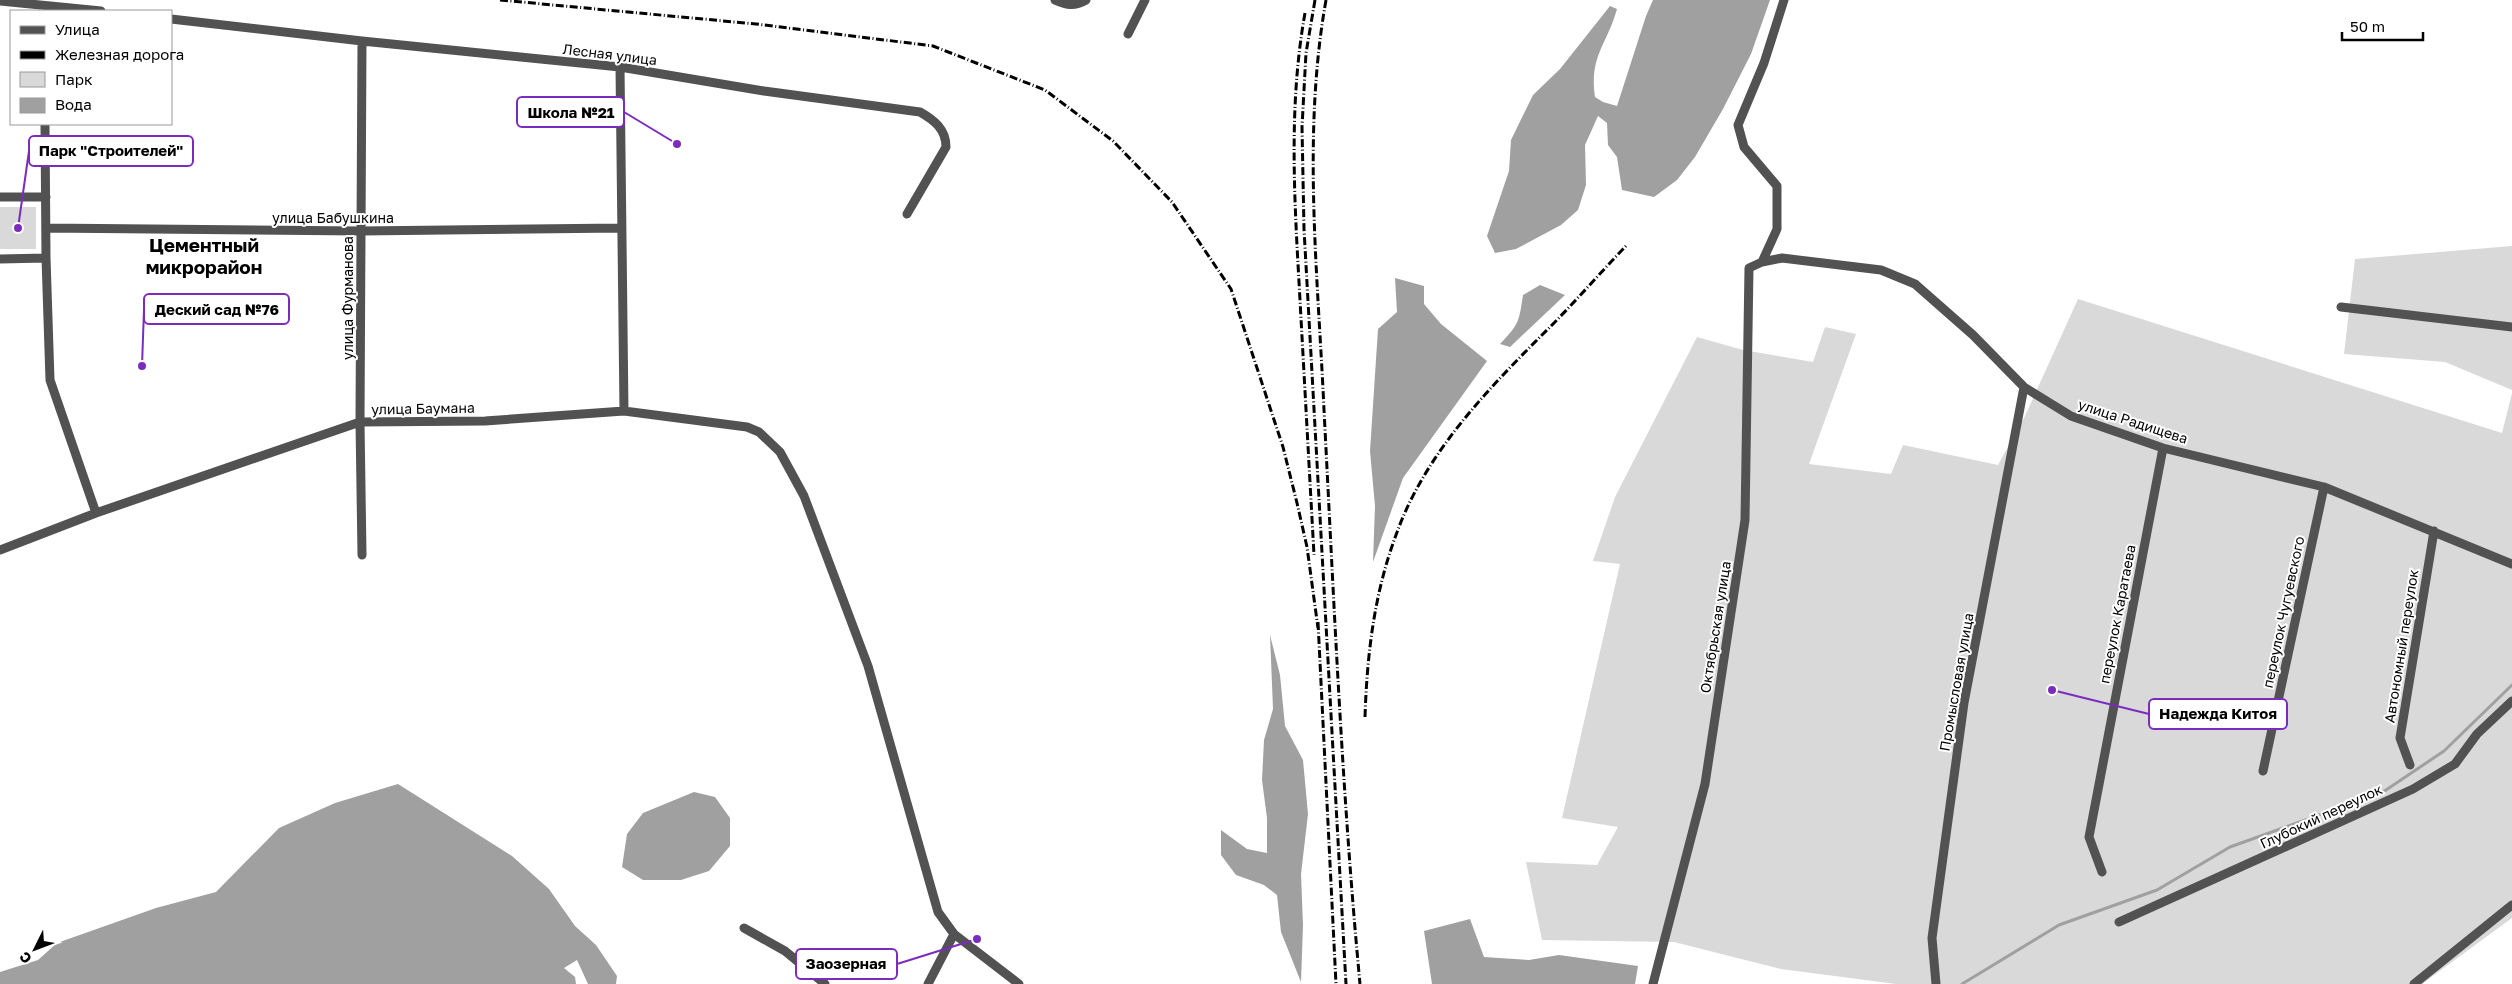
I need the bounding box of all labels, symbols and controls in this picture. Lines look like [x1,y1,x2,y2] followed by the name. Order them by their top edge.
[10,10,172,125] legend
[2342,10,2423,42] scale bar
[2350,17,2385,35] text: 50 m
[55,20,100,38] text: Улица
[562,40,658,68] street label: Лесная улица
[55,45,184,63] text: Железная дорога
[55,70,93,88] text: Парк
[55,95,92,113] text: Вода
[517,97,624,127] callout: Школа №21
[527,103,615,121] text: Школа №21
[29,136,193,166] callout: Парк "Строителей"
[39,141,183,159] text: Парк "Строителей"
[272,209,394,226] street label: улица Бабушкина
[146,233,262,278] district label: Цементный микрорайон
[339,236,356,360] street label: улица Фурманова
[144,294,289,324] callout: Деский сад №76
[155,300,279,318] text: Деский сад №76
[2076,395,2190,447] street label: улица Радищева
[371,399,475,417] street label: улица Баумана
[2259,535,2307,689] street label: переулок Чугуевского
[2095,543,2139,685] street label: переулок Каратаева
[1696,560,1734,694] street label: Октябрьская улица
[2380,568,2422,724] street label: Автономный переулок
[1935,611,1977,753] street label: Промысловая улица
[2149,699,2287,729] callout: Надежда Китоя
[2159,704,2277,722] text: Надежда Китоя
[2257,780,2385,852] street label: Глубокий переулок
[10,924,60,974] north arrow
[15,949,35,967] text: С
[796,949,897,979] callout: Заозерная
[806,954,887,972] text: Заозерная

